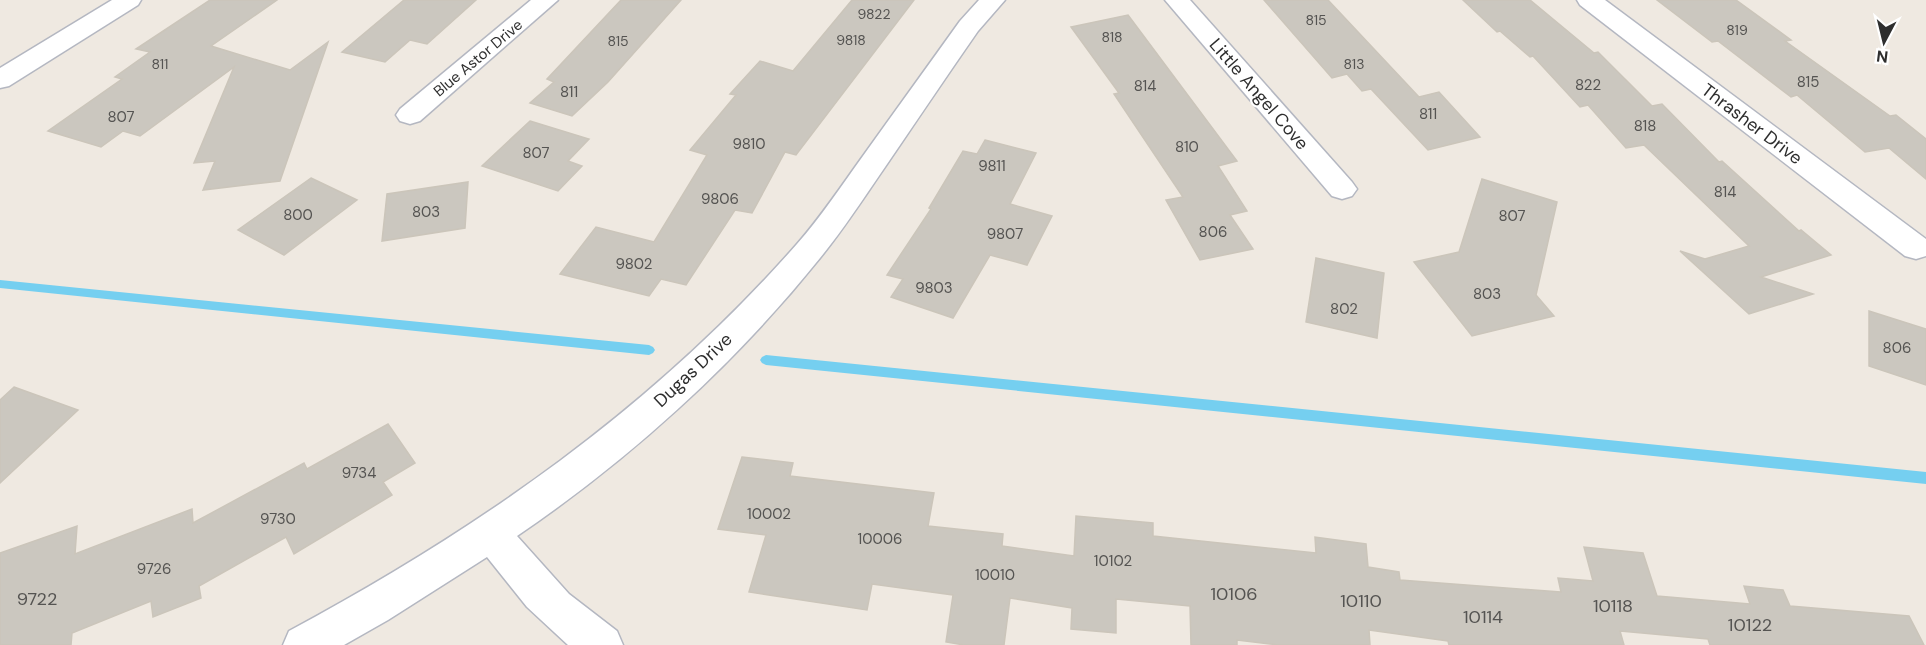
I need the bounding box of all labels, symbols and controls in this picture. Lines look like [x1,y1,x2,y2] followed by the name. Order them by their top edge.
[858,5,890,23] house number: 9822
[1305,11,1327,29] house number: 815
[1854,12,1914,72] north arrow
[429,15,527,101] street label: Blue Astor Drive
[1726,21,1748,39] house number: 819
[1101,28,1123,46] house number: 818
[836,31,866,49] house number: 9818
[607,32,629,50] house number: 815
[1204,33,1314,155] street label: Little Angel Cove
[1875,45,1889,68] text: N
[152,55,168,73] house number: 811
[1344,55,1364,73] house number: 813
[1797,72,1819,92] house number: 815
[1575,75,1601,95] house number: 822
[1134,76,1156,96] house number: 814
[1697,78,1807,170] street label: Thrasher Drive
[560,82,578,102] house number: 811
[1419,104,1437,124] house number: 811
[107,107,135,127] house number: 807
[1634,116,1656,136] house number: 818
[733,134,765,154] house number: 9810
[1175,137,1199,157] house number: 810
[522,143,550,163] house number: 807
[978,156,1006,176] house number: 9811
[1714,182,1736,202] house number: 814
[701,189,739,209] house number: 9806
[412,202,440,222] house number: 803
[283,205,313,225] house number: 800
[1498,206,1526,226] house number: 807
[1199,222,1227,242] house number: 806
[987,224,1023,244] house number: 9807
[615,254,653,274] house number: 9802
[915,278,953,298] house number: 9803
[1473,284,1501,304] house number: 803
[1330,299,1358,319] house number: 802
[649,327,737,413] street label: Dugas Drive
[1883,338,1911,358] house number: 806
[342,463,376,483] house number: 9734
[747,504,791,524] house number: 10002
[260,509,296,529] house number: 9730
[858,529,902,549] house number: 10006
[1094,551,1132,571] house number: 10102
[137,559,171,579] house number: 9726
[975,565,1015,585] house number: 10010
[1210,582,1258,606] house number: 10106
[17,587,57,611] house number: 9722
[1340,589,1382,613] house number: 10110
[1593,594,1633,618] house number: 10118
[1463,605,1503,629] house number: 10114
[1728,613,1772,637] house number: 10122

